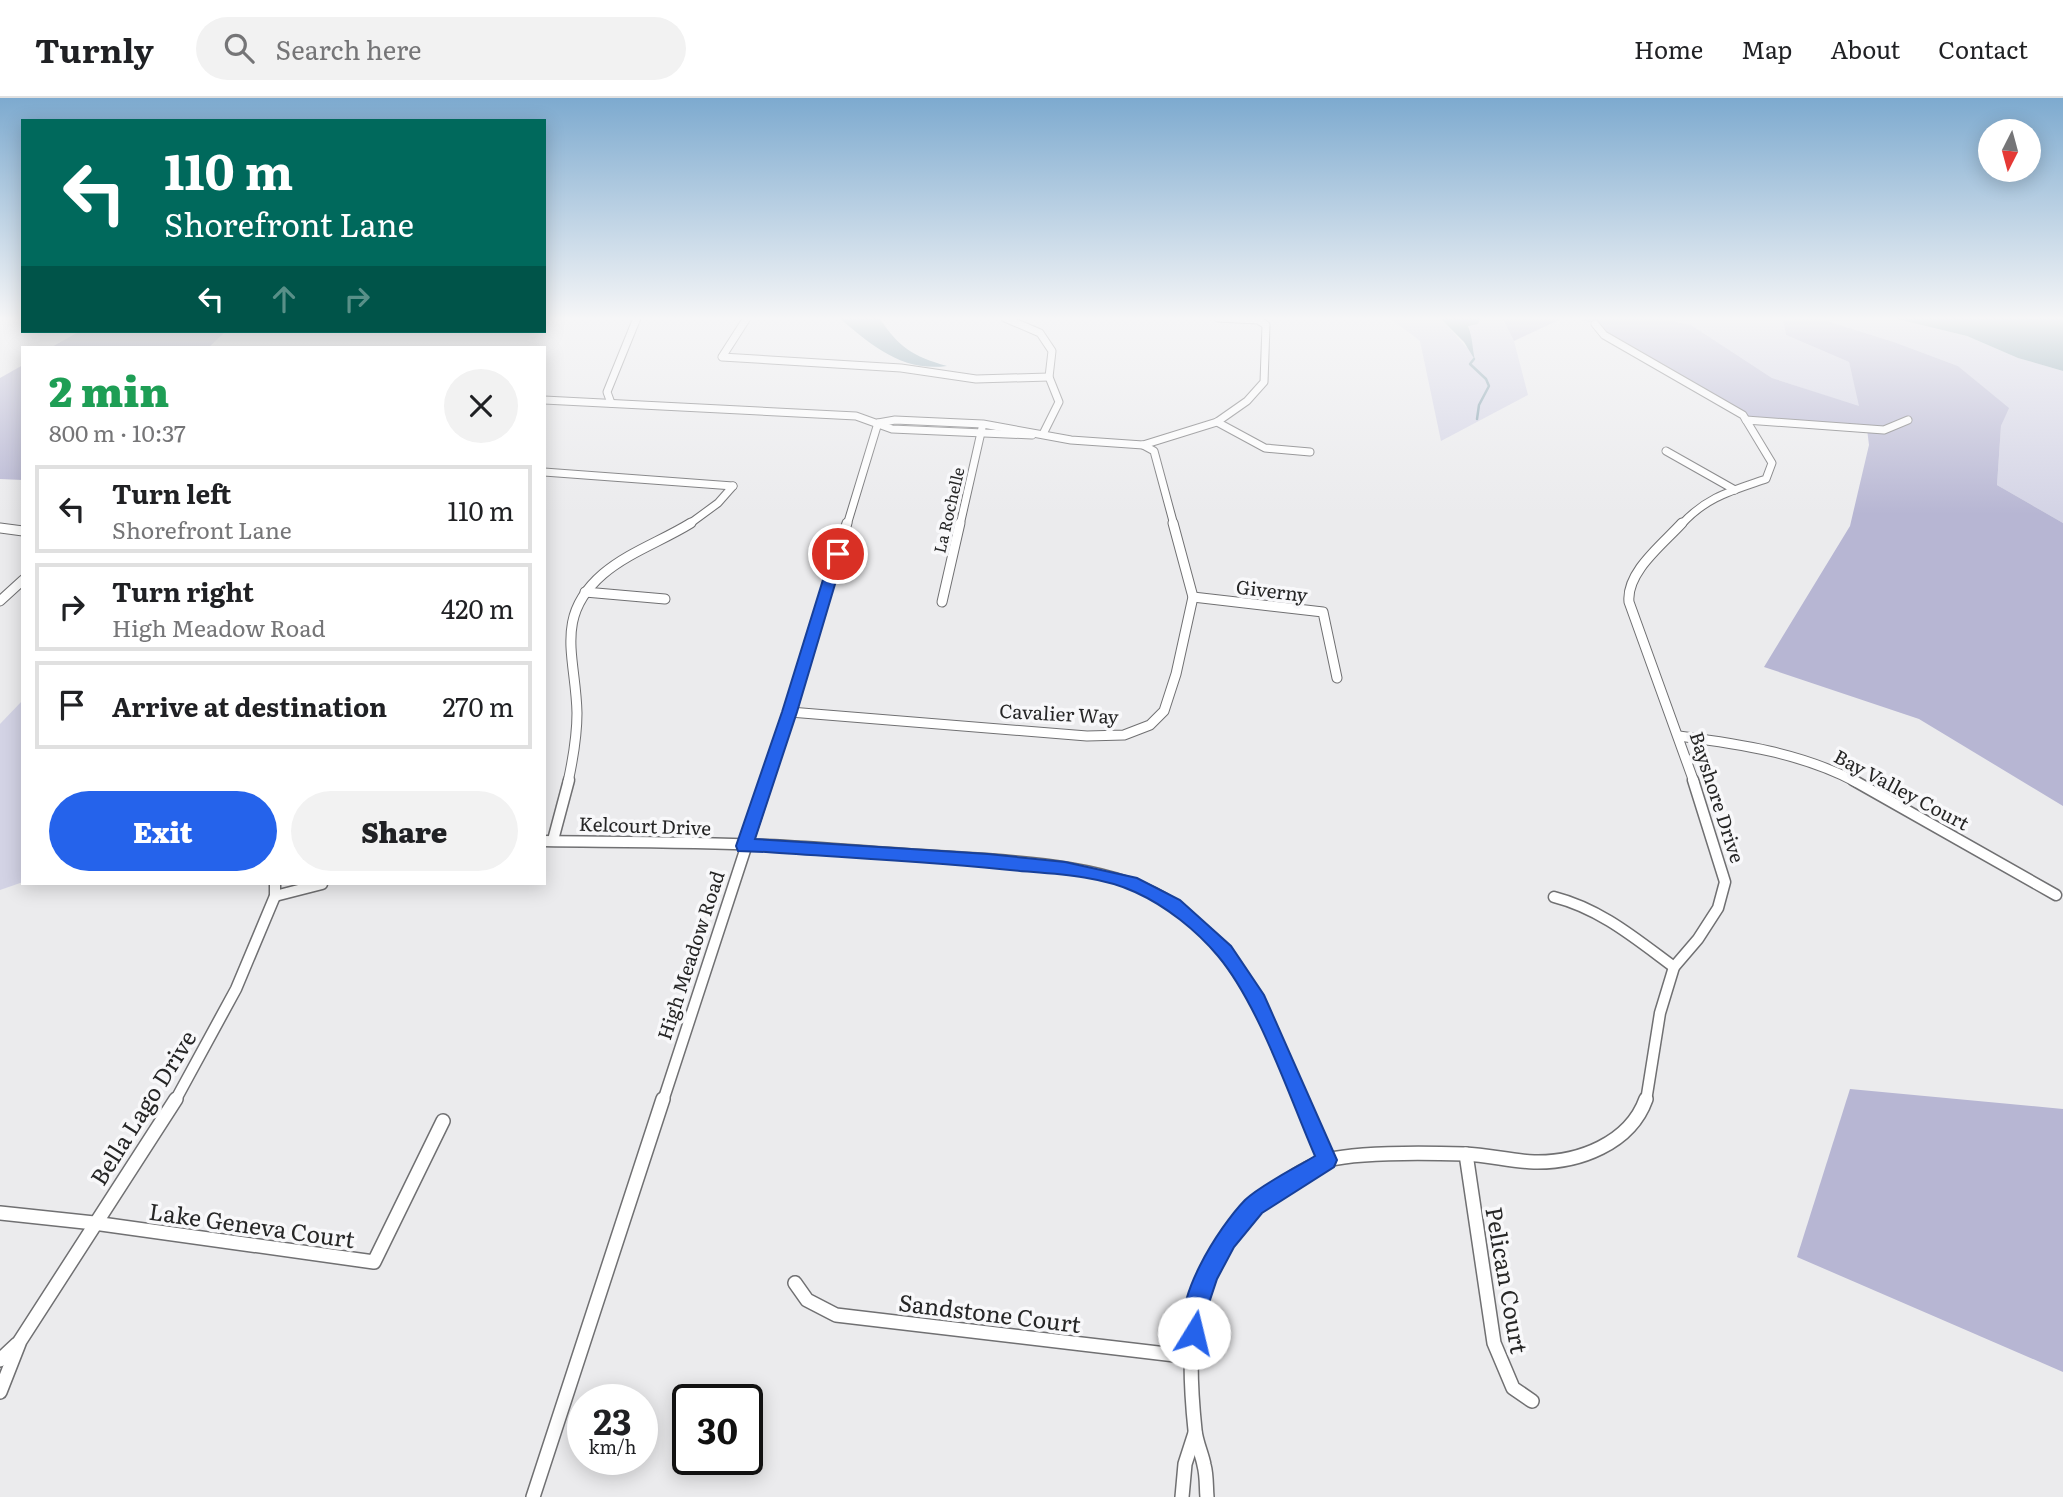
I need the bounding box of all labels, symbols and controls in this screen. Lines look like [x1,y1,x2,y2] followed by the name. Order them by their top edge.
[196,17,686,80] search box
[35,24,154,73] text: Turnly
[220,29,258,67] icon: search
[276,29,421,68] text: Search here
[1634,31,1703,66] text: Home
[1741,31,1792,66] text: Map
[1830,31,1900,66] text: About
[1938,31,2028,66] text: Contact
[1978,119,2040,182] north arrow
[1978,119,2041,182] map controls
[164,132,293,205] text: 110 m
[49,147,140,238] icon: left
[164,199,414,247] text: Shorefront Lane
[192,280,230,318] icon: left
[265,280,303,318] icon: ahead
[338,280,376,318] icon: right
[49,358,169,420] text: 2 min
[444,369,518,443] button: close
[49,415,186,449] text: 800 m · 10:37
[926,465,970,555] street label: La Rochelle
[112,473,231,512] text: Turn left
[53,490,91,528] icon: left
[447,490,514,529] text: 110 m
[112,512,292,546] text: Shorefront Lane
[808,524,868,584] pin
[819,535,857,573] icon: arrive
[112,571,254,610] text: Turn right
[1235,572,1309,608] street label: Giverny
[53,588,91,626] icon: right
[441,588,514,627] text: 420 m
[112,610,325,644] text: High Meadow Road
[53,686,91,724] icon: arrive
[112,686,387,725] text: Arrive at destination
[442,686,514,725] text: 270 m
[999,696,1119,730] street label: Cavalier Way
[1684,728,1752,866] street label: Bayshore Drive
[1830,742,1975,837] street label: Bay Valley Court
[49,791,277,871] button: Exit
[291,791,518,871] button: Share
[578,809,712,841] street label: Kelcourt Drive
[649,866,731,1043] street label: High Meadow Road
[81,1023,203,1191] street label: Bella Lago Drive
[147,1193,358,1255] street label: Lake Geneva Court
[1478,1204,1538,1357] street label: Pelican Court
[897,1284,1084,1340] street label: Sandstone Court
[1157,1296,1231,1370] position arrow
[672,1384,763,1475] speed limit sign: 30
[593,1394,632,1446] text: 23
[589,1433,636,1460] text: km/h

